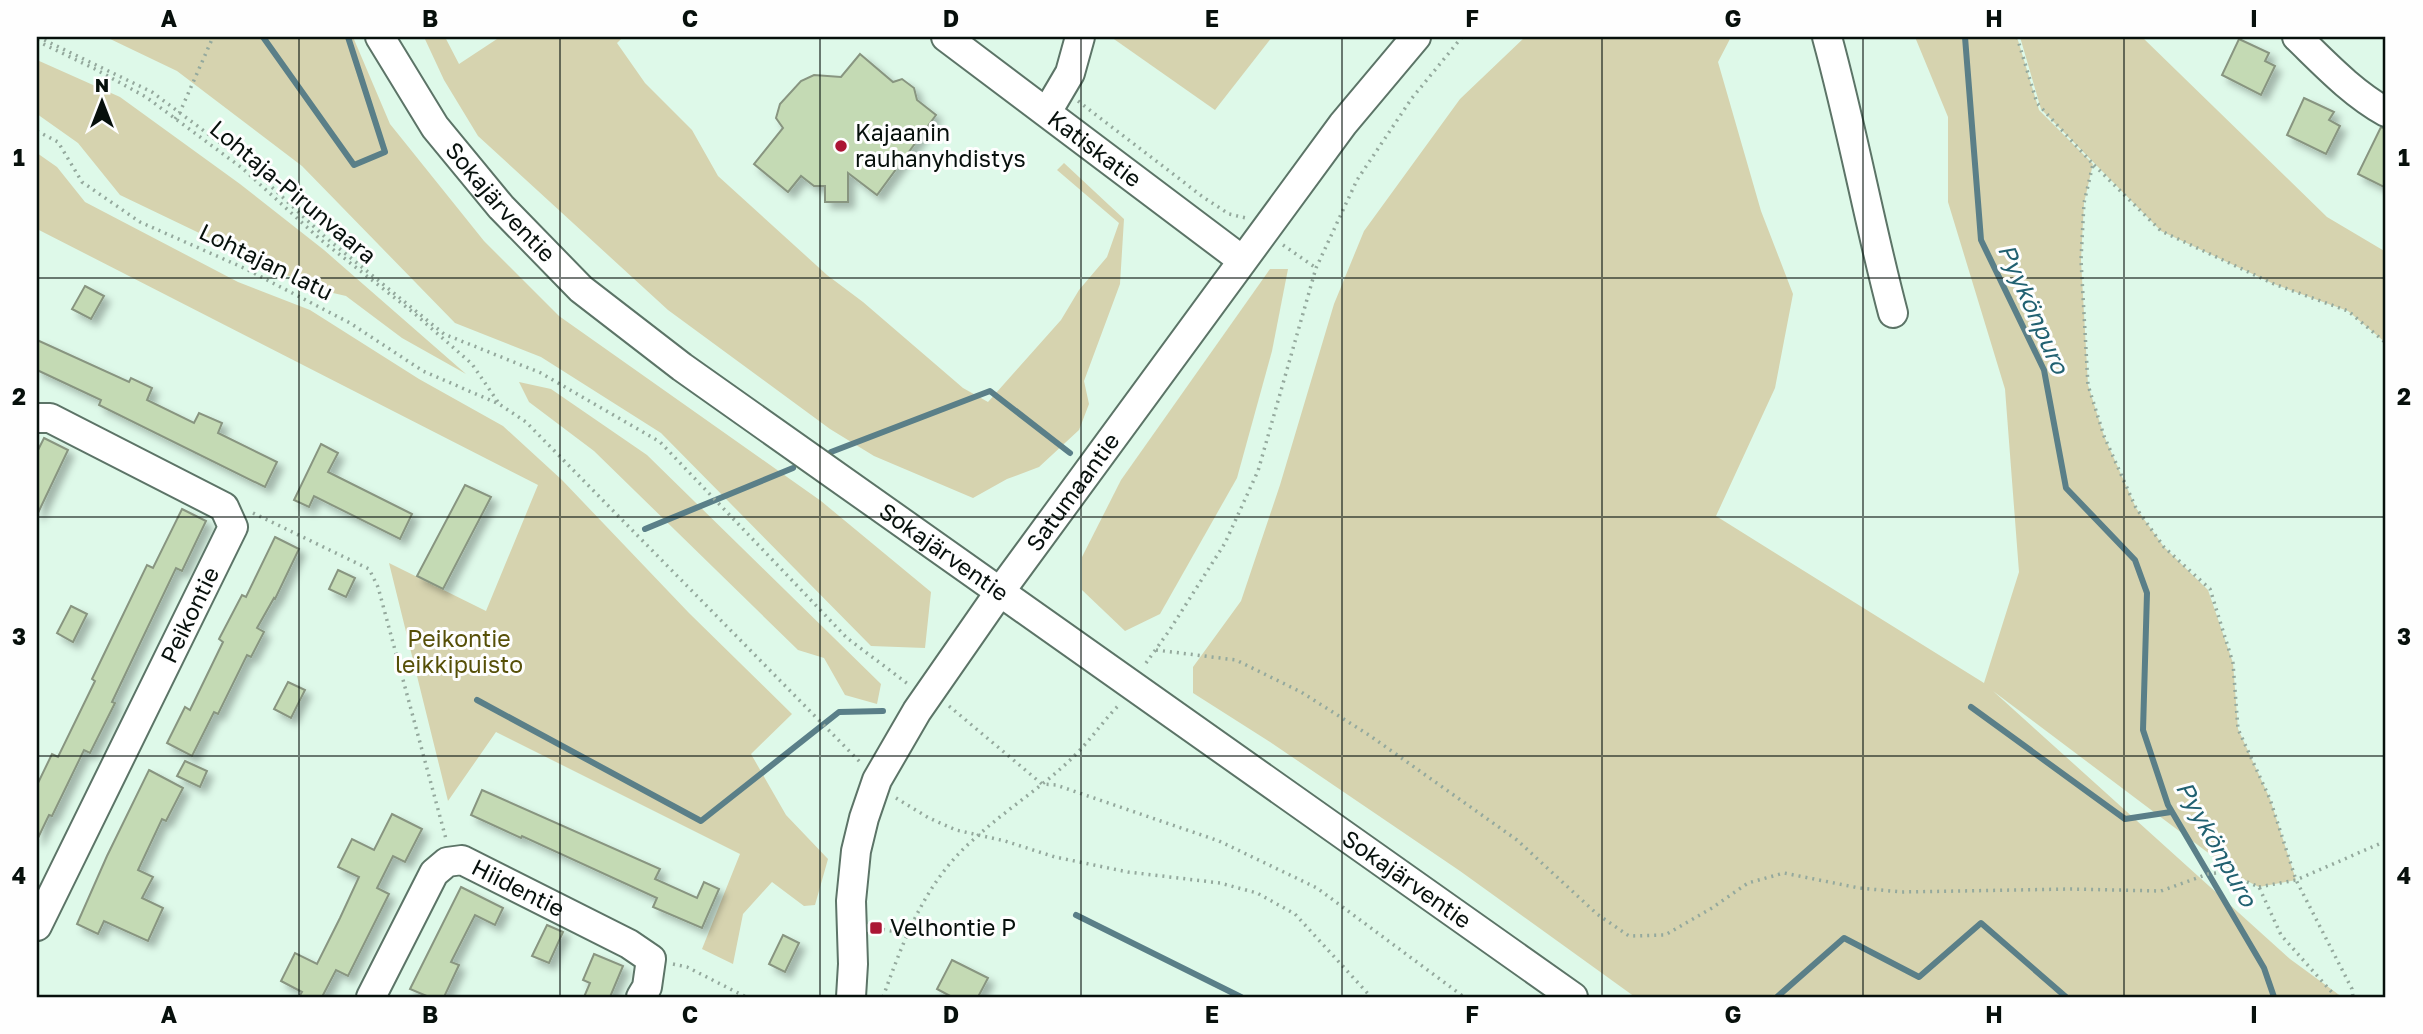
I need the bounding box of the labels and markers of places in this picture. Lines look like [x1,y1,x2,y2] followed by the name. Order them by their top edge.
[855,118,1026,172] place label: Kajaanin rauhanyhdistys
[833,138,849,154] marker: Kajaanin rauhanyhdistys
[890,913,1016,941] place label: Velhontie P
[868,920,884,936] marker: Velhontie P

